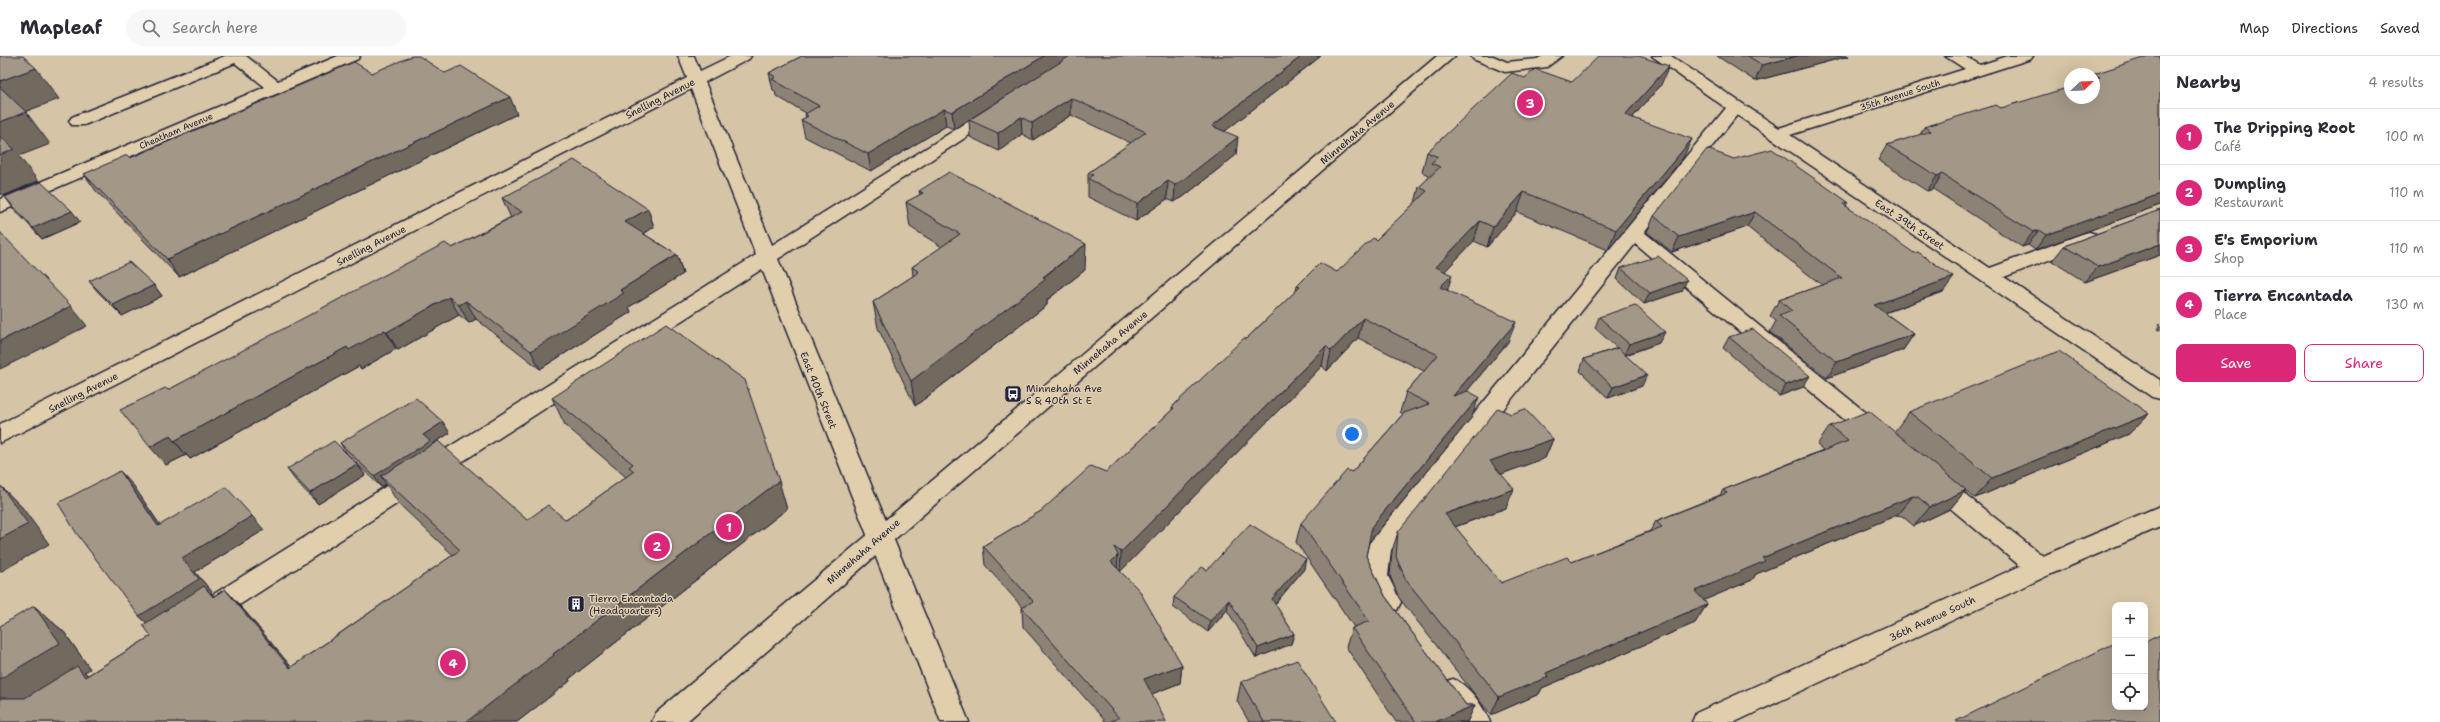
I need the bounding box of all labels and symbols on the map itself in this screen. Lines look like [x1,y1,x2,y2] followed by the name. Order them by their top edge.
[2064,68,2100,104] north arrow
[623,75,698,122] street label: Snelling Avenue
[1858,76,1942,114] street label: 35th Avenue South
[1517,88,1543,118] pin: 3
[1317,97,1398,167] street label: Minnehaha Avenue
[137,110,215,152] street label: Cheatham Avenue
[1872,196,1947,253] street label: East 39th Street
[334,222,409,269] street label: Snelling Avenue
[1070,307,1151,377] street label: Minnehaha Avenue
[797,350,840,431] street label: East 40th Street
[46,369,121,416] street label: Snelling Avenue
[1026,382,1102,407] place label: Minnehaha Ave S & 40th St E
[1003,384,1023,404] bus stop icon: Minnehaha Ave S & 40th St E
[1342,424,1362,444] your location
[716,512,742,542] pin: 1
[824,516,903,587] street label: Minnehaha Avenue
[644,531,670,561] pin: 2
[589,592,674,617] place label: Tierra Encantada (Headquarters)
[1887,593,1977,644] street label: 36th Avenue South
[566,594,586,614] building icon: Tierra Encantada (Headquarters)
[440,648,466,678] pin: 4

